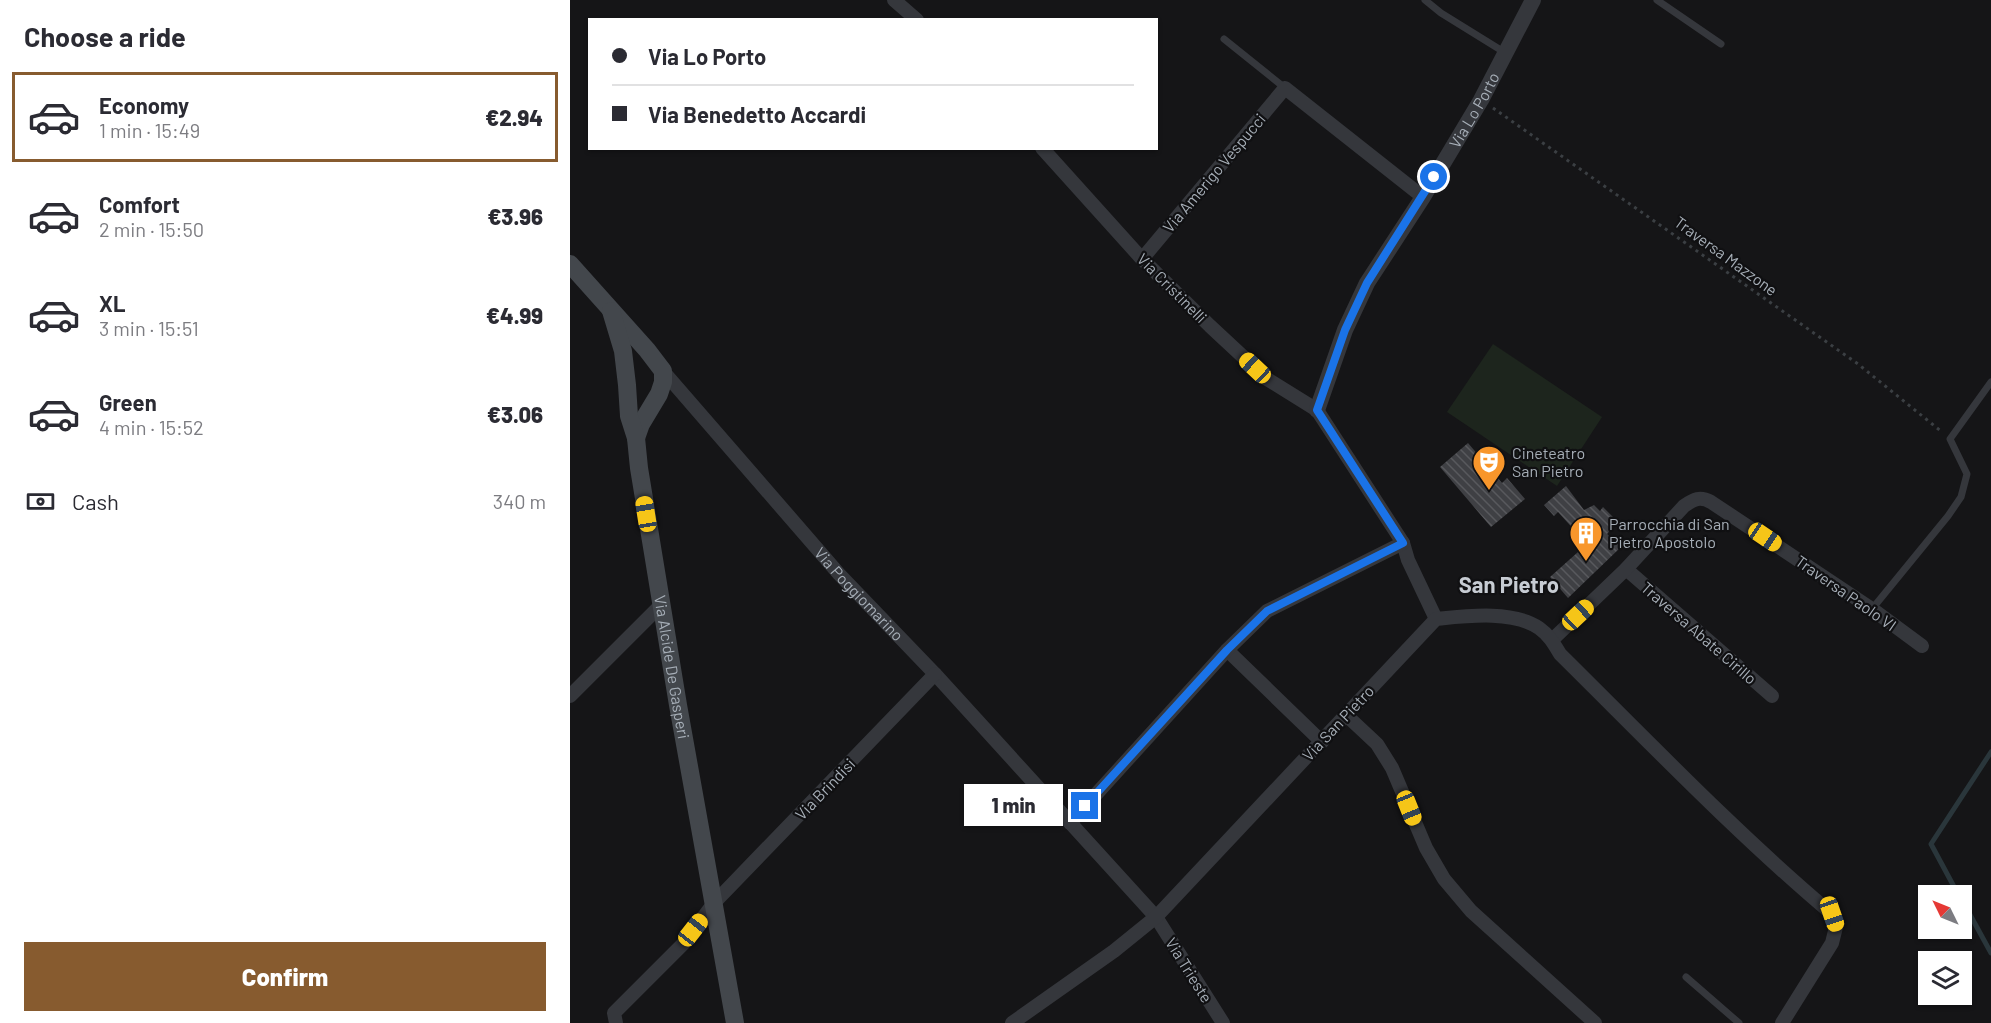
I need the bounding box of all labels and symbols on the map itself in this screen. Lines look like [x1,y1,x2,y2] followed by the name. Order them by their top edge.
[1444,69,1503,151] street label: Via Lo Porto
[1158,109,1269,236] street label: Via Amerigo Vespucci
[1420,163,1447,190] route start
[1671,212,1781,299] street label: Traversa Mazzone
[1134,249,1211,326] street label: Via Cristinelli
[1236,349,1274,387] car
[1512,443,1585,480] place label: Cineteatro San Pietro
[1471,444,1507,491] theatre icon: Cineteatro San Pietro
[634,495,658,533] car
[1609,514,1730,551] place label: Parrocchia di San Pietro Apostolo
[1568,515,1604,562] building icon: Parrocchia di San Pietro Apostolo
[1745,519,1785,555] car
[811,543,908,644] street label: Via Poggiomarino
[1792,551,1900,634] street label: Traversa Paolo VI
[1459,571,1559,597] district label: San Pietro
[1638,577,1761,688] street label: Traversa Abate Cirillo
[651,594,694,740] street label: Via Alcide De Gasperi
[1559,596,1597,634] car
[1298,681,1377,764] street label: Via San Pietro
[791,754,859,823] street label: Via Brindisi
[965,785,1064,827] callout: 1 min
[1394,788,1424,828] car
[1071,792,1098,819] route end
[1918,885,1972,939] north arrow
[1818,894,1846,934] car
[675,910,711,950] car
[1162,934,1217,1006] street label: Via Trieste

